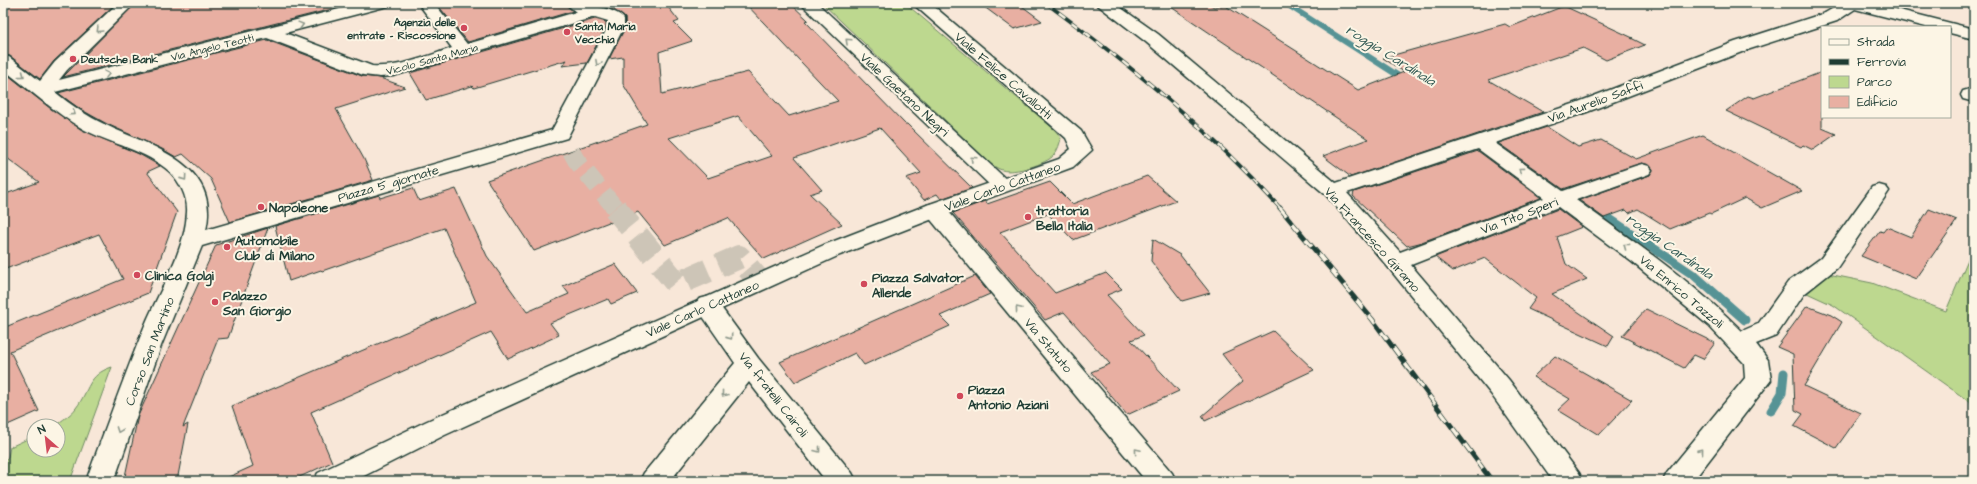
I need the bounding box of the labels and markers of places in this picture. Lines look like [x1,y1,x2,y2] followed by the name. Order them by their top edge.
[346,15,456,43] place label: Agenzia delle entrate - Riscossione
[574,19,636,47] place label: Santa Maria Vecchia
[459,23,469,33] marker: Agenzia delle entrate - Riscossione
[562,27,572,37] marker: Santa Maria Vecchia
[81,52,158,67] place label: Deutsche Bank
[68,54,78,64] marker: Deutsche Bank
[269,199,328,218] place label: Napoleone
[256,202,266,212] marker: Napoleone
[1035,202,1093,235] place label: trattoria Bella Italia
[1023,212,1033,222] marker: trattoria Bella Italia
[235,232,315,265] place label: Automobile Club di Milano
[222,242,232,252] marker: Automobile Club di Milano
[145,267,215,287] place label: Clinica Golgi
[872,269,965,302] place label: Piazza Salvator Allende
[132,270,142,280] marker: Clinica Golgi
[859,279,869,289] marker: Piazza Salvator Allende
[222,287,292,322] place label: Palazzo San Giorgio
[210,297,220,307] marker: Palazzo San Giorgio
[968,381,1049,414] place label: Piazza Antonio Aziani
[955,391,965,401] marker: Piazza Antonio Aziani

